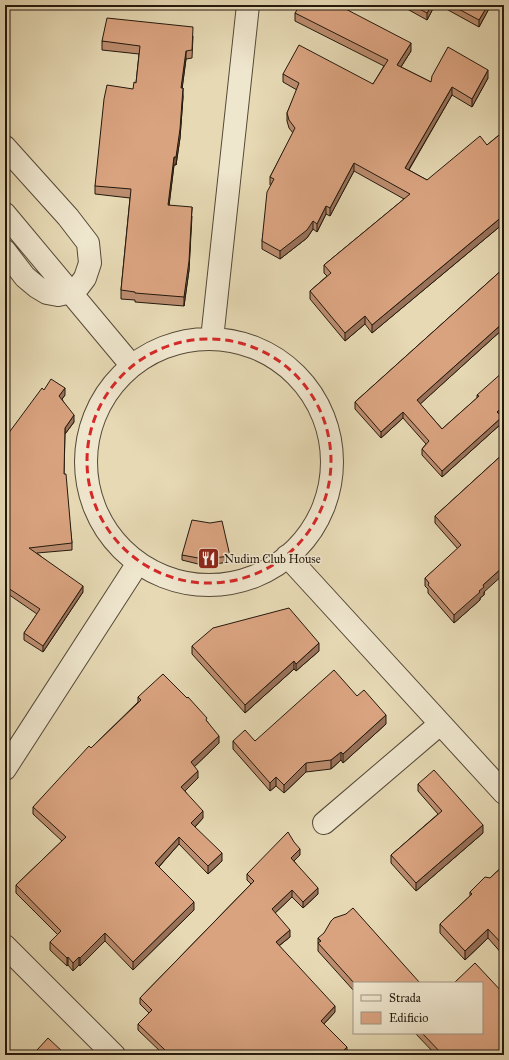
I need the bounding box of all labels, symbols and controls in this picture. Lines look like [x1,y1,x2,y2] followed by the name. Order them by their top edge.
[195,546,221,572] restaurant icon: Nudim Club House
[224,552,321,566] place label: Nudim Club House
[353,982,483,1034] legend
[389,991,422,1005] text: Strada
[389,1011,428,1025] text: Edificio

